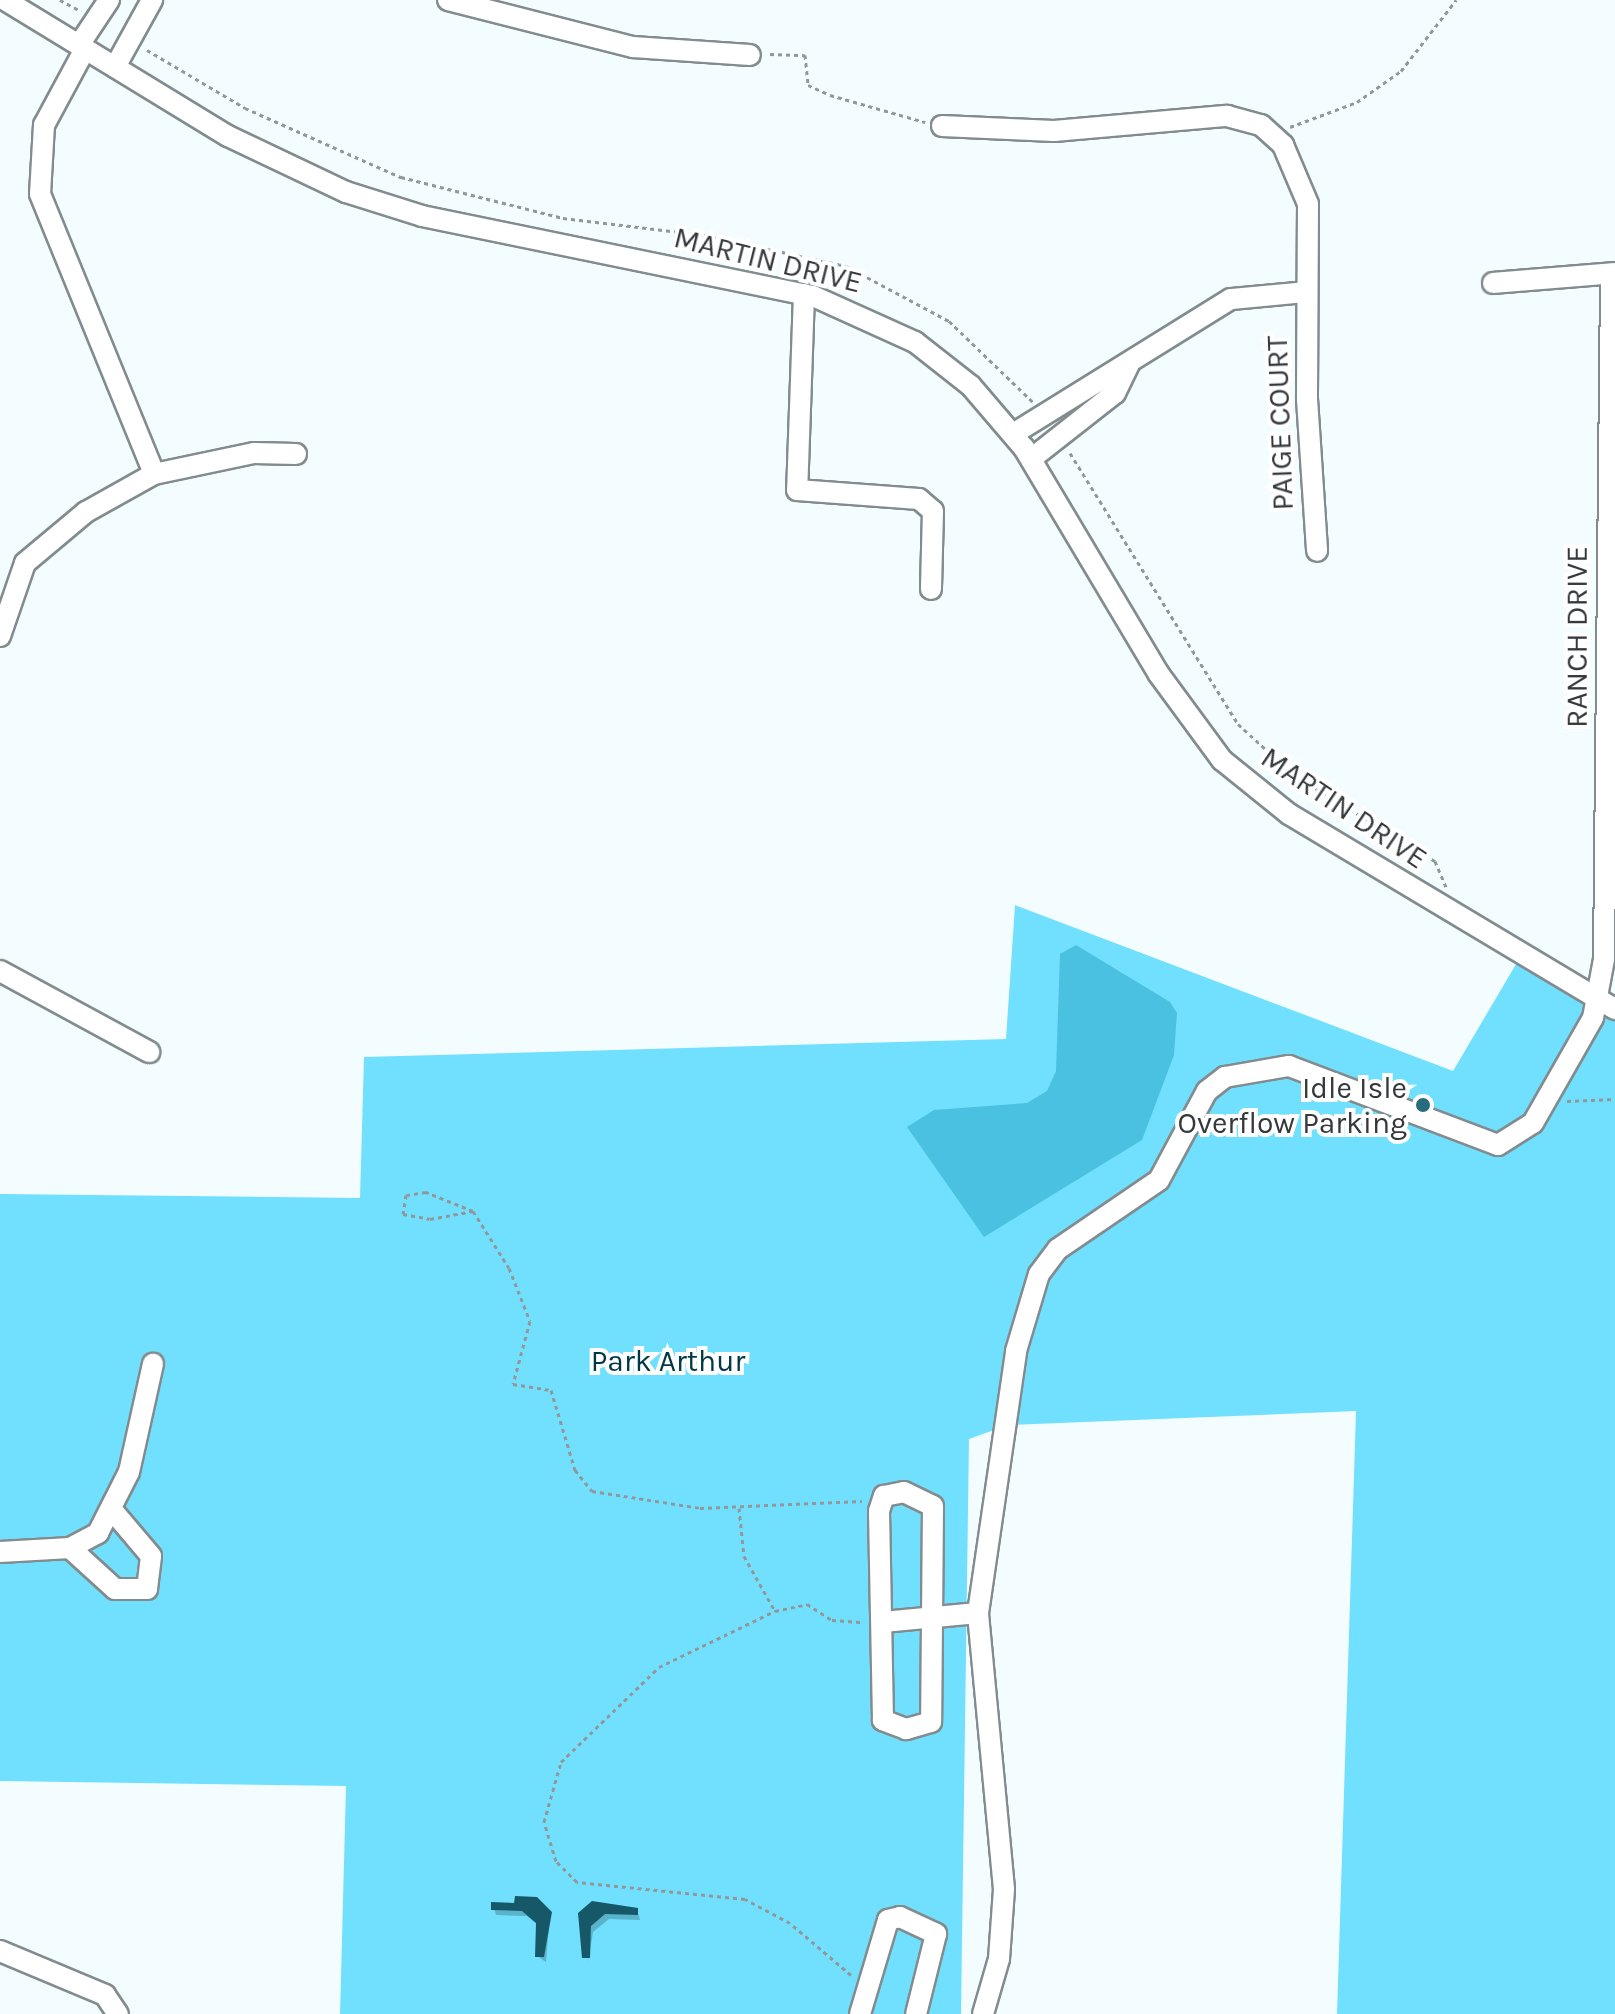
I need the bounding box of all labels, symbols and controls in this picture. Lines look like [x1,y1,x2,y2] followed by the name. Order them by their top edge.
[670,219,866,301] street label: MARTIN DRIVE
[1259,335,1301,511] street label: PAIGE COURT
[1559,546,1595,728] street label: RANCH DRIVE
[1254,739,1434,877] street label: MARTIN DRIVE
[1178,1070,1407,1140] place label: Idle Isle Overflow Parking
[1414,1096,1432,1114] marker: Idle Isle Overflow Parking
[591,1343,745,1379] park label: Park Arthur

